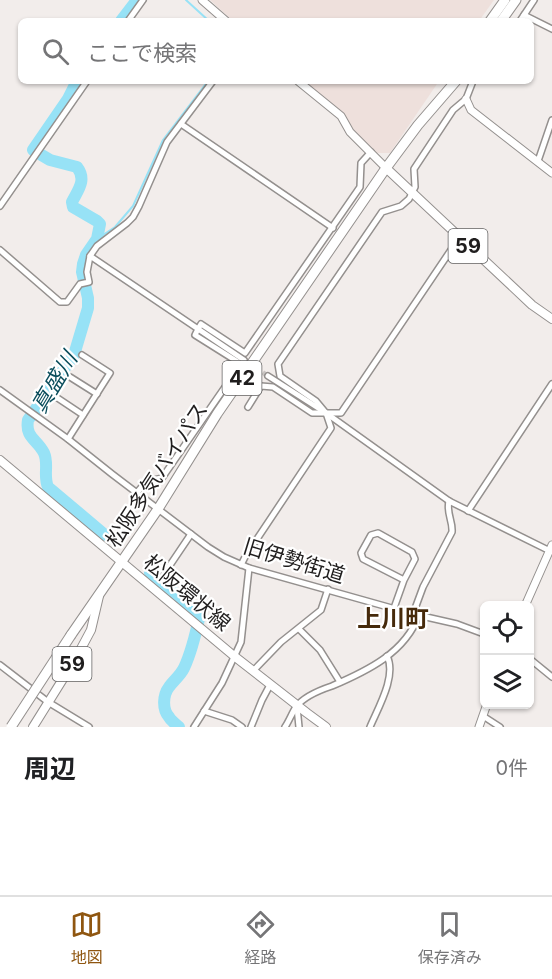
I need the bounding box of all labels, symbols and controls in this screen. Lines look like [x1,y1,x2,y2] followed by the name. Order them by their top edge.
[18,18,534,84] search box
[39,35,72,68] icon: search
[87,40,197,66] text: ここで検索
[448,229,488,263] road number: 59
[26,345,83,417] water label: 真盛川
[222,361,262,395] road number: 42
[100,398,213,552] street label: 松阪多気バイパス
[240,533,348,588] street label: 旧伊勢街道
[139,549,236,636] street label: 松阪環状線
[480,601,534,709] map controls
[480,601,534,655] button: locate
[357,604,429,633] district label: 上川町
[52,647,92,681] road number: 59
[480,655,534,709] button: layers
[24,753,76,784] text: 周辺
[495,756,528,780] text: 0件
[70,908,103,968] tab: 地図
[244,908,277,968] tab: 経路
[418,908,482,968] tab: 保存済み

